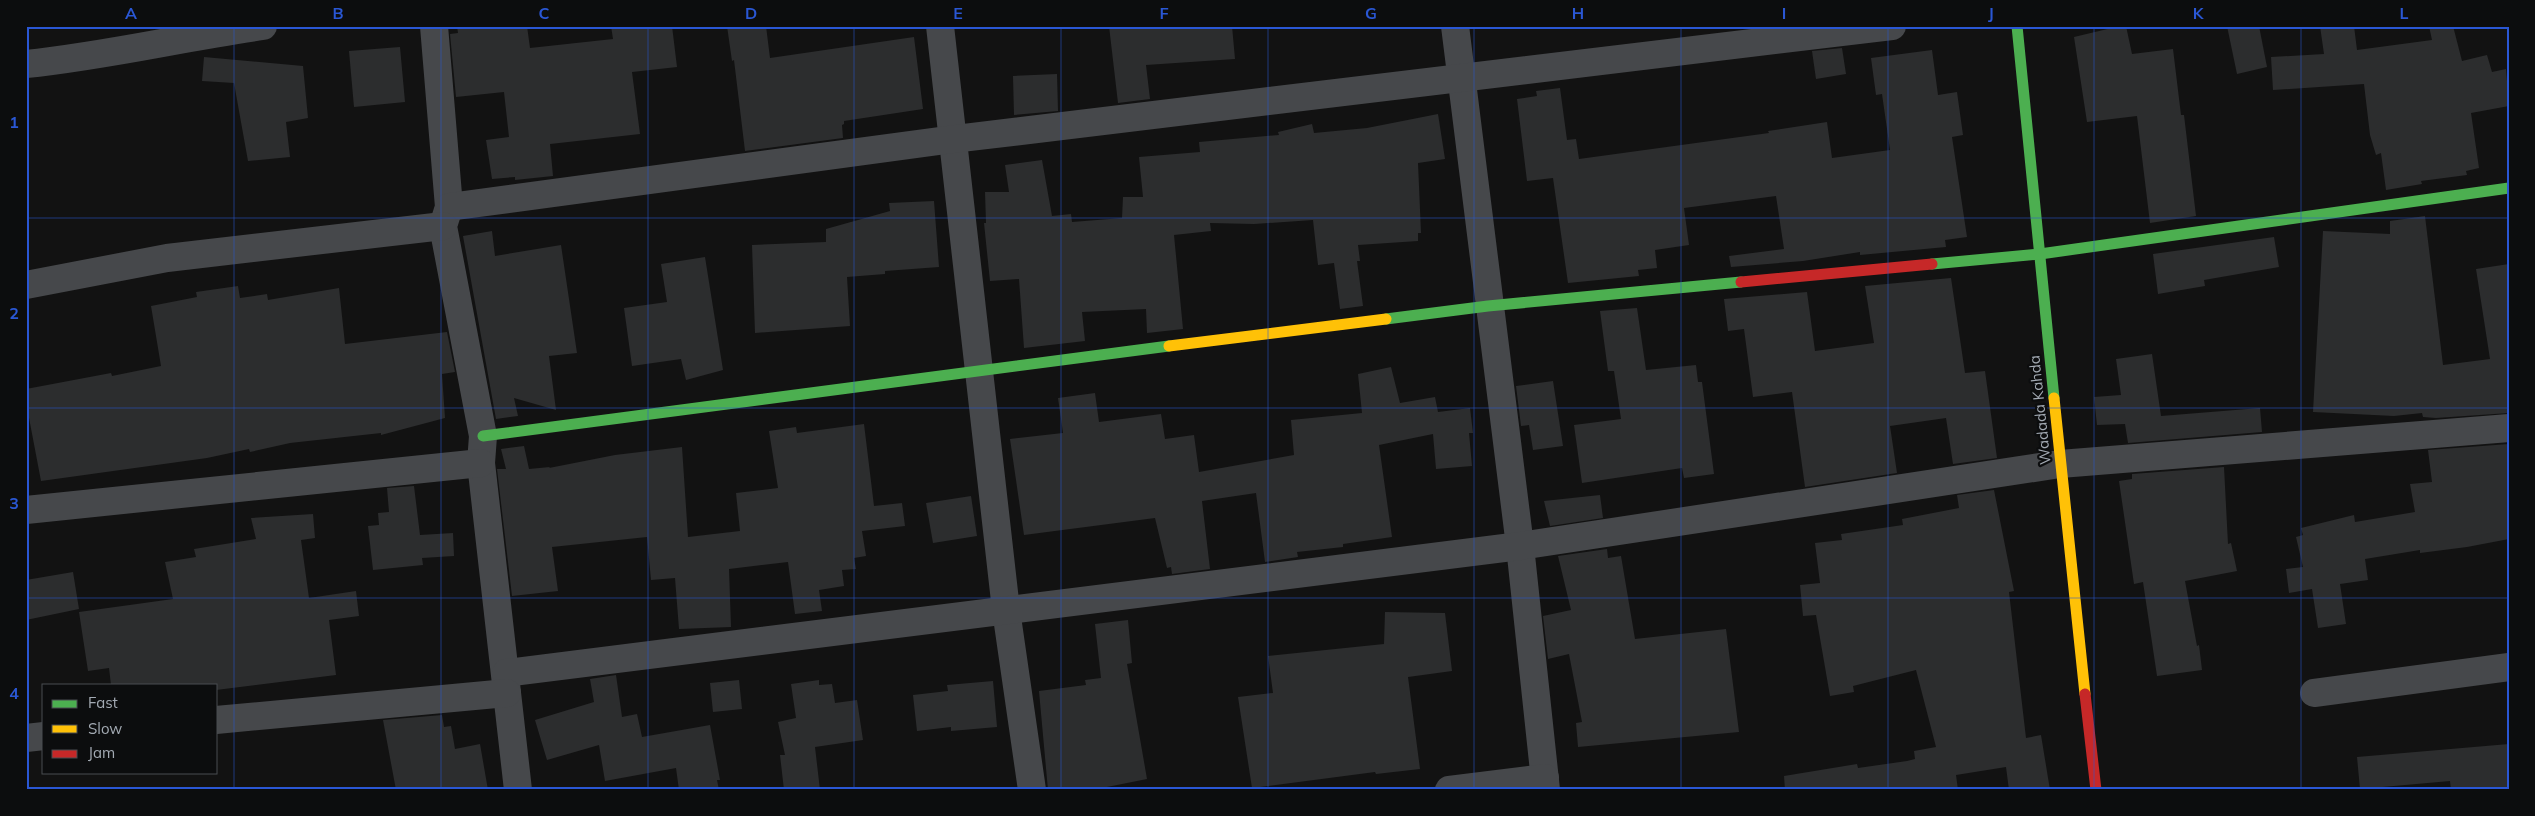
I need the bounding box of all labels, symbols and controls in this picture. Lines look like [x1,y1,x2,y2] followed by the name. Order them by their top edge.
[125,3,137,23] text: A
[332,3,344,23] text: B
[539,3,550,23] text: C
[745,3,757,23] text: D
[953,3,963,23] text: E
[1159,3,1169,23] text: F
[1365,3,1377,23] text: G
[1572,3,1584,23] text: H
[1782,3,1786,23] text: I
[1988,3,1994,23] text: J
[2193,3,2205,23] text: K
[2400,3,2409,23] text: L
[9,112,19,132] text: 1
[9,303,19,323] text: 2
[2024,354,2055,466] street label: Wadada Kahda
[9,493,19,513] text: 3
[9,683,19,703] text: 4
[42,684,218,774] legend
[88,693,118,712] text: Fast
[88,719,122,738] text: Slow
[88,743,115,762] text: Jam

